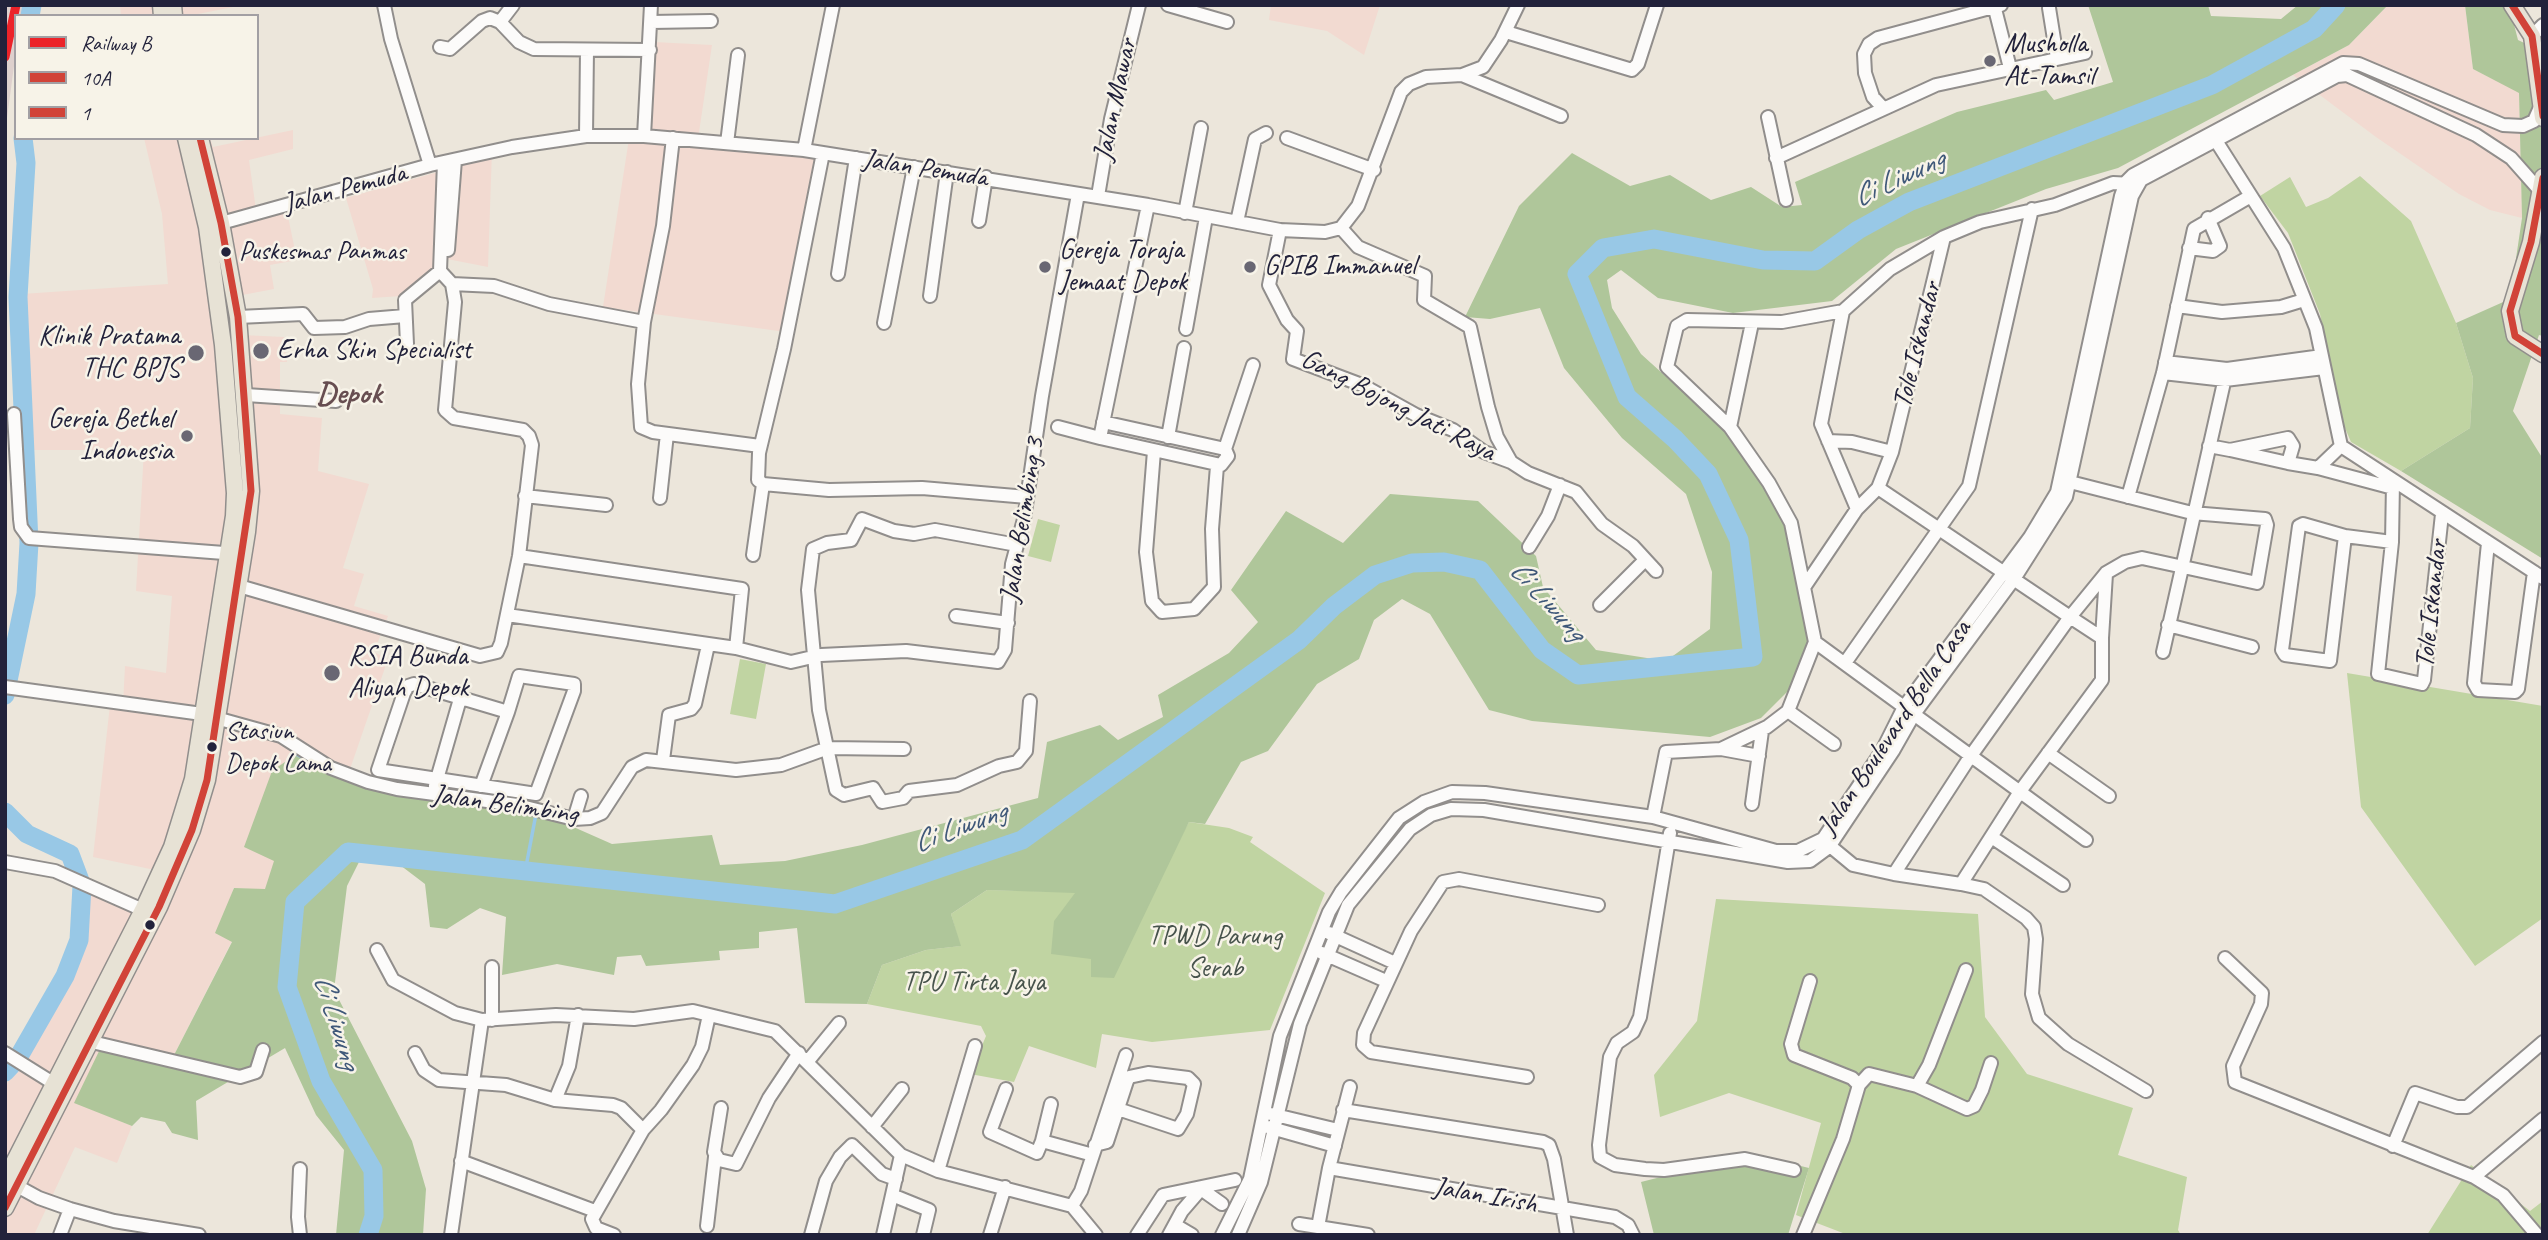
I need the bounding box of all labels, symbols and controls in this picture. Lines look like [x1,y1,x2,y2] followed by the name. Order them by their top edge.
[14,14,259,140] legend
[2004,28,2094,94] place label: Musholla At-Tamsil
[81,30,151,56] text: Railway B
[1087,36,1145,164] street label: Jalan Mawar
[1982,53,1998,69] marker: Musholla At-Tamsil
[81,65,110,91] text: 10A
[81,100,90,126] text: 1
[1848,142,1950,216] water label: Ci Liwung
[860,143,990,195] street label: Jalan Pemuda
[280,156,410,222] street label: Jalan Pemuda
[1059,234,1187,300] place label: Gereja Toraja Jemaat Depok
[239,236,405,268] place label: Puskesmas Panmas
[219,245,233,259] marker: Puskesmas Panmas
[1264,250,1416,284] place label: GPIB Immanuel
[1037,259,1053,275] marker: Gereja Toraja Jemaat Depok
[1242,259,1258,275] marker: GPIB Immanuel
[1886,279,1950,411] street label: Tole Iskandar
[38,320,180,386] place label: Klinik Pratama THC BPJS
[277,334,471,368] place label: Erha Skin Specialist
[251,341,271,361] marker: Erha Skin Specialist
[186,343,206,363] marker: Klinik Pratama THC BPJS
[1295,343,1501,469] street label: Gang Bojong Jati Raya
[316,376,382,414] district label: Depok
[48,403,173,469] place label: Gereja Bethel Indonesia
[179,428,195,444] marker: Gereja Bethel Indonesia
[993,435,1053,605] street label: Jalan Belimbing 3
[2409,538,2455,670] street label: Tole Iskandar
[1501,553,1593,649] water label: Ci Liwung
[1811,614,1979,842] street label: Jalan Boulevard Bella Casa
[348,640,469,706] place label: RSIA Bunda Aliyah Depok
[322,663,342,683] marker: RSIA Bunda Aliyah Depok
[225,716,331,778] place label: Stasiun Depok Lama
[205,740,219,754] marker: Stasiun Depok Lama
[430,778,580,832] street label: Jalan Belimbing
[909,795,1011,861] water label: Ci Liwung
[143,918,157,932] unlabelled marker
[1148,920,1282,986] park label: TPWD Parung Serab
[903,966,1045,1000] park label: TPU Tirta Jaya
[305,971,367,1073] water label: Ci Liwung
[1431,1170,1539,1222] street label: Jalan Irish

